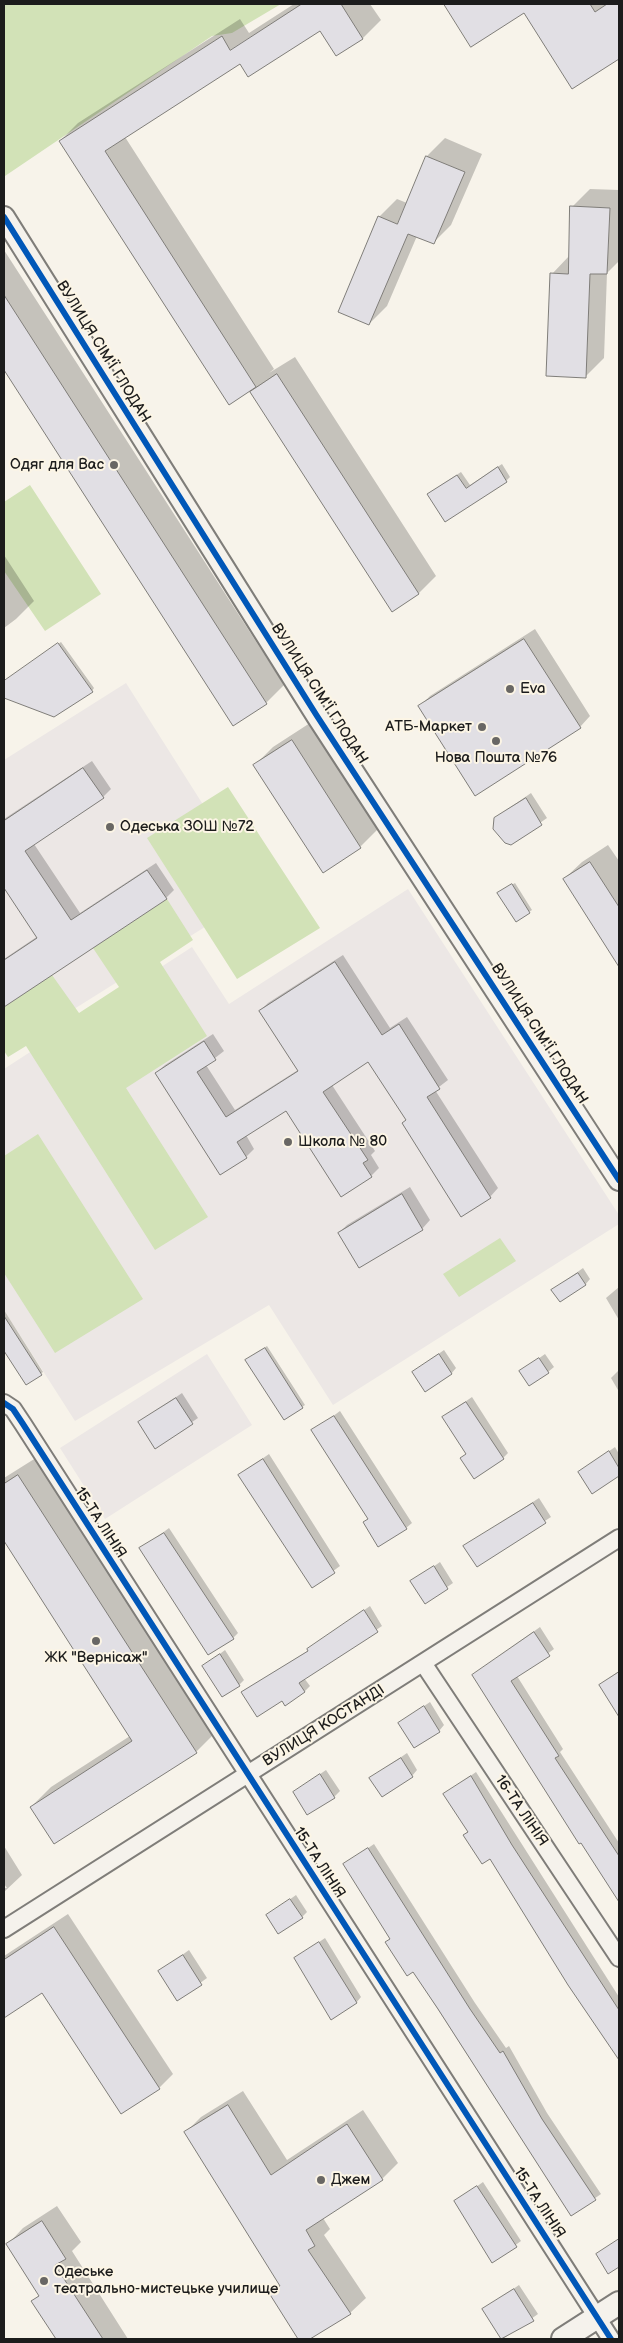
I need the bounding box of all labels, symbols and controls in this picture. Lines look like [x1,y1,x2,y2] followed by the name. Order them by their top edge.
[52,278,154,426] street label: ВУЛИЦЯ СІМ'Ї ГЛОДАН
[10,456,104,474] place label: Одяг для Вас
[108,459,120,471] marker: Одяг для Вас
[267,620,371,768] street label: ВУЛИЦЯ СІМ'Ї ГЛОДАН
[520,680,545,698] place label: Eva
[504,683,516,695] marker: Eva
[385,718,472,736] place label: АТБ-Маркет
[476,721,488,733] marker: АТБ-Маркет
[490,735,502,747] marker: Нова Пошта №76
[435,749,557,767] place label: Нова Пошта №76
[120,818,254,836] place label: Одеська ЗОШ №72
[104,821,116,833] marker: Одеська ЗОШ №72
[487,960,591,1108] street label: ВУЛИЦЯ СІМ'Ї ГЛОДАН
[298,1133,387,1151] place label: Школа № 80
[282,1136,294,1148] marker: Школа № 80
[70,1484,130,1562] street label: 15-ТА ЛІНІЯ
[90,1635,102,1647] marker: ЖК "Вернісаж"
[44,1649,148,1667] place label: ЖК "Вернісаж"
[260,1681,388,1771] street label: ВУЛИЦЯ КОСТАНДІ
[491,1772,551,1850] street label: 16-ТА ЛІНІЯ
[289,1824,349,1902] street label: 15-ТА ЛІНІЯ
[509,2164,569,2242] street label: 15-ТА ЛІНІЯ
[331,2171,370,2189] place label: Джем
[315,2174,327,2186] marker: Джем
[54,2263,278,2298] place label: Одеське театрально-мистецьке училище
[38,2275,50,2287] marker: Одеське театрально-мистецьке училище

